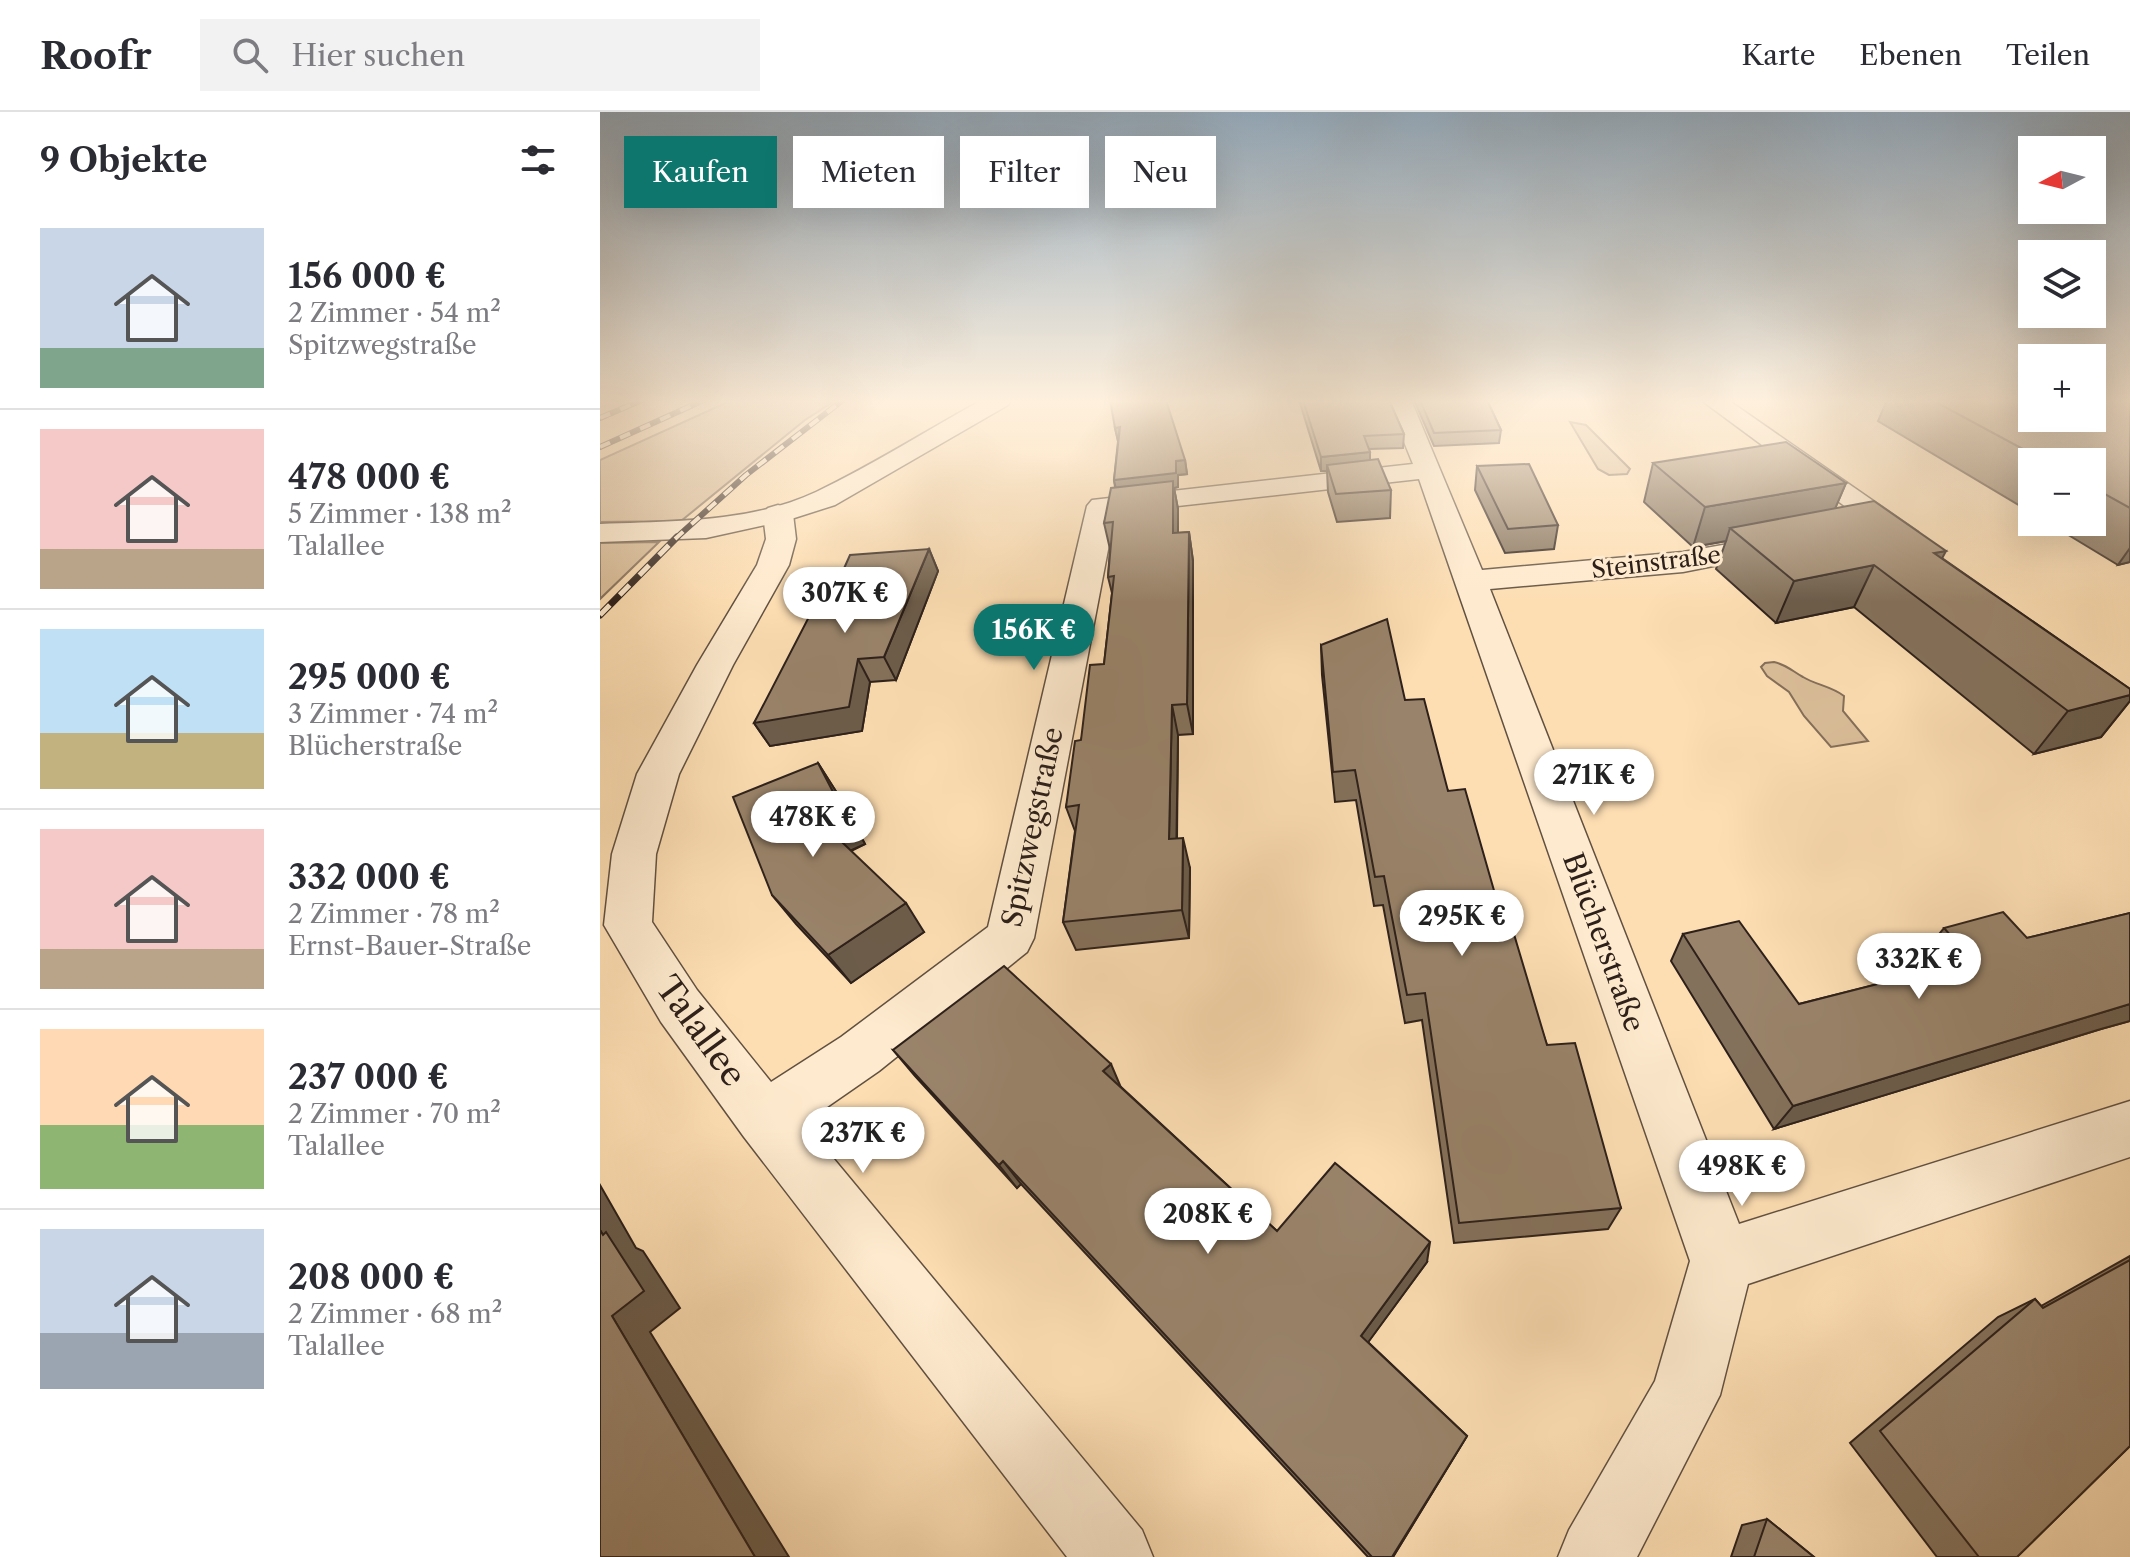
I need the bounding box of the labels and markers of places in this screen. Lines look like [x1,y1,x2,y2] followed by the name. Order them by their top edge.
[780,567,910,635] pin: 307K €
[969,604,1099,672] pin: 156K €
[1529,749,1659,817] pin: 271K €
[748,791,878,859] pin: 478K €
[1397,890,1527,958] pin: 295K €
[1854,933,1984,1001] pin: 332K €
[798,1107,928,1175] pin: 237K €
[1677,1140,1807,1208] pin: 498K €
[1143,1188,1273,1256] pin: 208K €

